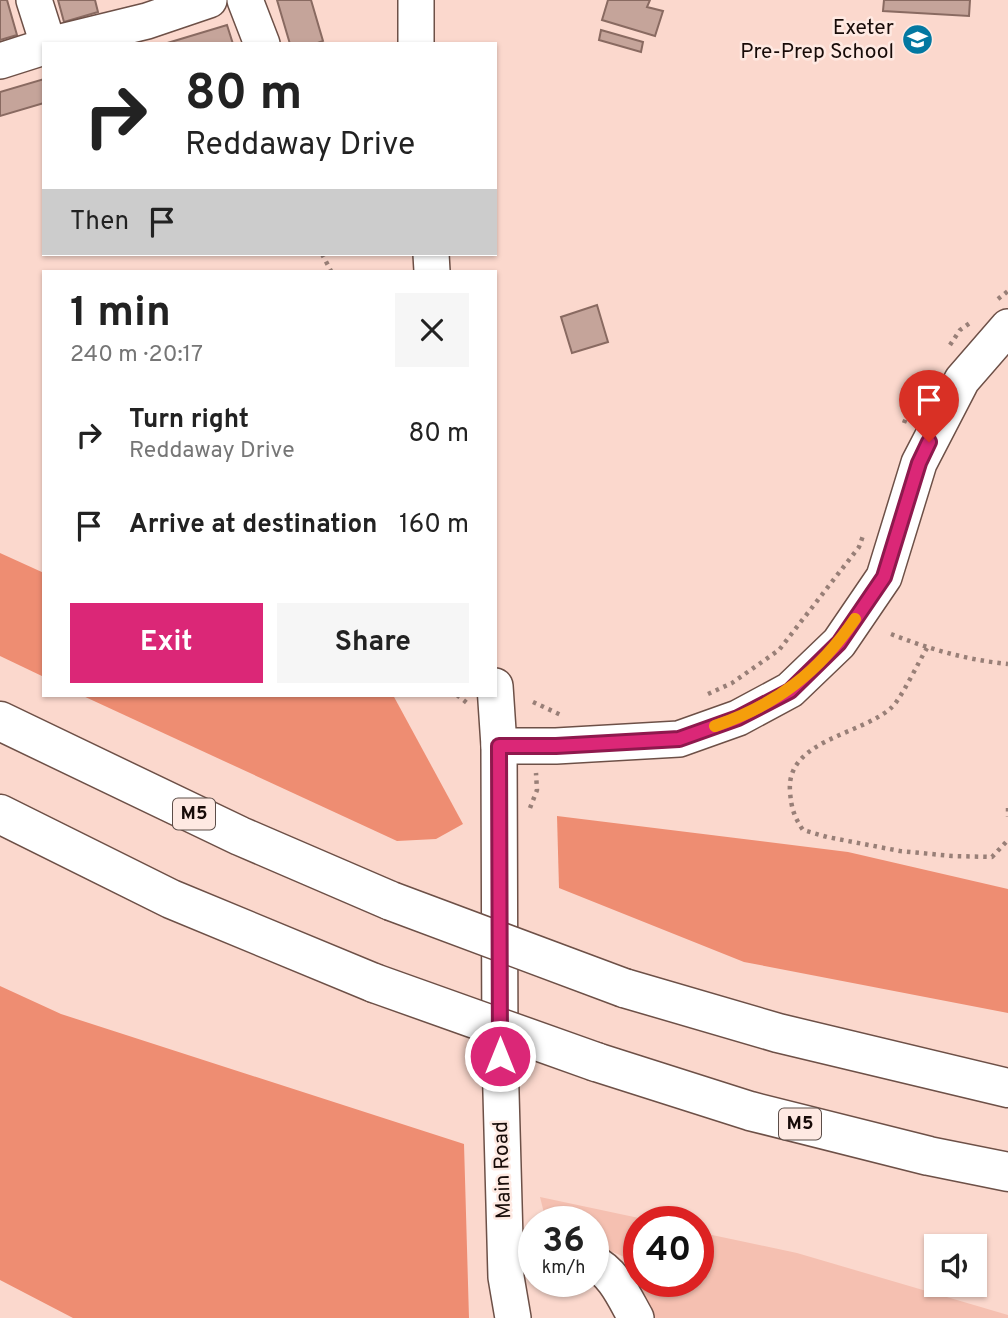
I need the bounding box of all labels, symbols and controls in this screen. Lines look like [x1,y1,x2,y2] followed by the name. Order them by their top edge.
[740,15,894,66] place label: Exeter Pre-Prep School
[900,23,934,57] school or university icon: Exeter Pre-Prep School
[185,65,302,127] text: 80 m
[70,70,161,161] icon: right
[185,126,415,166] text: Reddaway Drive
[143,203,181,241] icon: arrive
[70,206,129,239] text: Then
[70,288,171,341] text: 1 min
[395,293,469,367] button: close
[70,341,203,370] text: 240 m · 20:17
[899,370,959,442] pin
[910,381,948,419] icon: arrive
[129,404,249,437] text: Turn right
[70,416,108,454] icon: right
[409,418,469,451] text: 80 m
[129,437,295,466] text: Reddaway Drive
[70,507,108,545] icon: arrive
[129,509,377,542] text: Arrive at destination
[399,509,469,542] text: 160 m
[70,603,263,683] button: Exit
[277,603,469,683] button: Share
[173,799,215,830] road number: M5
[463,1019,537,1093] position arrow
[779,1108,821,1140] road number: M5
[488,1121,518,1219] street label: Main Road
[623,1206,714,1297] speed limit sign: 40
[542,1220,585,1264] text: 36
[924,1234,987,1297] map controls
[924,1234,987,1297] button: sound
[542,1257,585,1280] text: km/h

